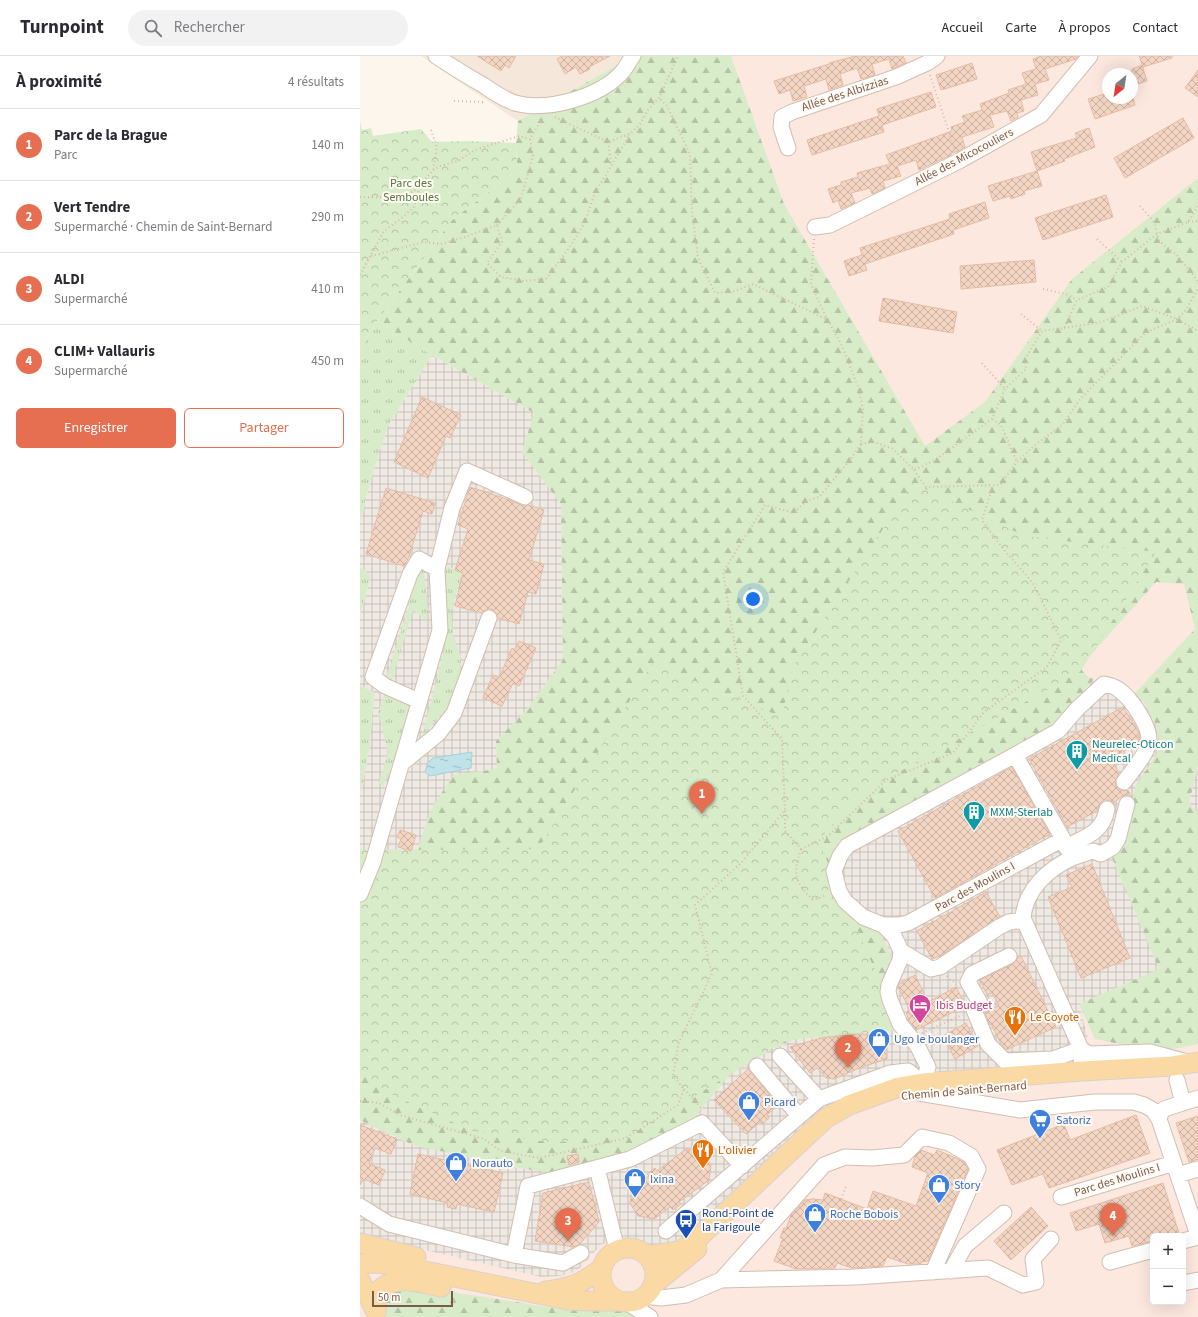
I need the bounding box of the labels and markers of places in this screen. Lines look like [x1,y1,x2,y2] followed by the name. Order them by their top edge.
[1092,736,1173,767] place label: Neurelec-Oticon Medical
[1064,738,1090,771] building icon: Neurelec-Oticon Medical
[689,781,715,814] pin: 1
[961,799,987,832] building icon: MXM-Sterlab
[990,804,1053,821] place label: MXM-Sterlab
[907,992,933,1025] hotel icon: Ibis Budget
[936,997,992,1014] place label: Ibis Budget
[1002,1004,1028,1037] restaurant icon: Le Coyote
[1030,1009,1079,1026] place label: Le Coyote
[866,1026,892,1059] shop icon: Ugo le boulanger
[894,1031,980,1048] place label: Ugo le boulanger
[835,1035,861,1068] pin: 2
[736,1089,762,1122] shop icon: Picard
[764,1094,796,1111] place label: Picard
[1027,1107,1053,1140] supermarket icon: Satoriz
[1056,1112,1091,1129] place label: Satoriz
[690,1137,716,1170] restaurant icon: L'olivier
[718,1142,757,1159] place label: L'olivier
[443,1150,469,1183] shop icon: Norauto
[472,1155,513,1172] place label: Norauto
[622,1166,648,1199] shop icon: Ixina
[650,1171,674,1188] place label: Ixina
[926,1172,952,1205] shop icon: Story
[954,1177,981,1194] place label: Story
[802,1201,828,1234] shop icon: Roche Bobois
[1100,1203,1126,1236] pin: 4
[702,1205,774,1236] place label: Rond-Point de la Farigoule
[830,1206,898,1223] place label: Roche Bobois
[673,1207,699,1240] bus stop icon: Rond-Point de la Farigoule
[555,1208,581,1241] pin: 3

